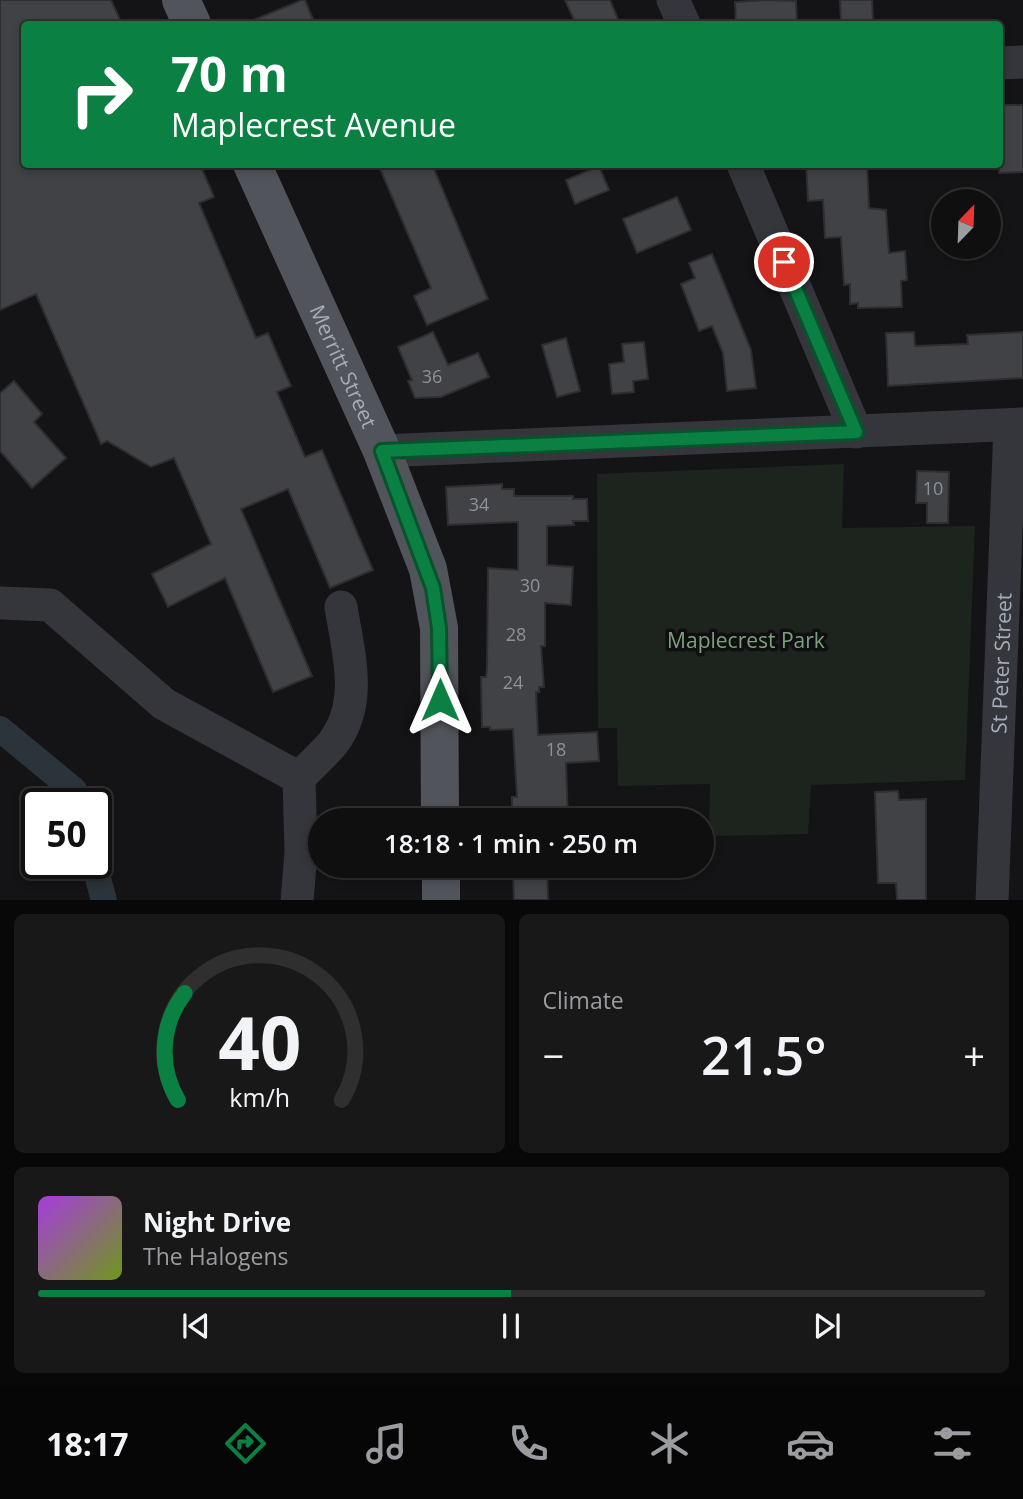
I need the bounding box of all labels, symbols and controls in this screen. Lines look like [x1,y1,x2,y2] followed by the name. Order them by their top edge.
[171,40,288,106] text: 70 m
[56,49,147,140] icon: right
[171,103,456,146] text: Maplecrest Avenue
[931,189,1001,259] north arrow
[931,189,1001,259] map controls
[754,232,814,292] pin
[765,243,803,281] icon: arrive
[304,300,384,432] street label: Merritt Street
[422,364,442,388] house number: 36
[923,476,943,500] house number: 10
[469,492,489,516] house number: 34
[520,573,540,597] house number: 30
[984,592,1018,734] street label: St Peter Street
[506,622,526,646] house number: 28
[667,626,825,654] park label: Maplecrest Park
[403,663,477,737] position arrow
[503,670,523,694] house number: 24
[546,737,566,761] house number: 18
[21,788,112,879] speed limit sign: 50
[384,825,638,861] text: 18:18 · 1 min · 250 m
[543,984,624,1016] text: Climate
[218,992,301,1091] text: 40
[701,1019,827,1090] text: 21.5°
[543,1029,564,1081] text: −
[963,1029,985,1081] text: +
[229,1079,290,1113] text: km/h
[143,1204,291,1240] text: Night Drive
[143,1240,289,1272] text: The Halogens
[177,1307,215,1345] icon: previous
[492,1307,530,1345] icon: pause
[808,1307,846,1345] icon: next
[221,1419,270,1468] icon: directions
[362,1419,411,1468] icon: music
[504,1419,553,1468] icon: phone
[645,1419,694,1468] icon: climate
[786,1419,835,1468] icon: car
[928,1419,977,1468] icon: filters
[46,1422,129,1465] text: 18:17

